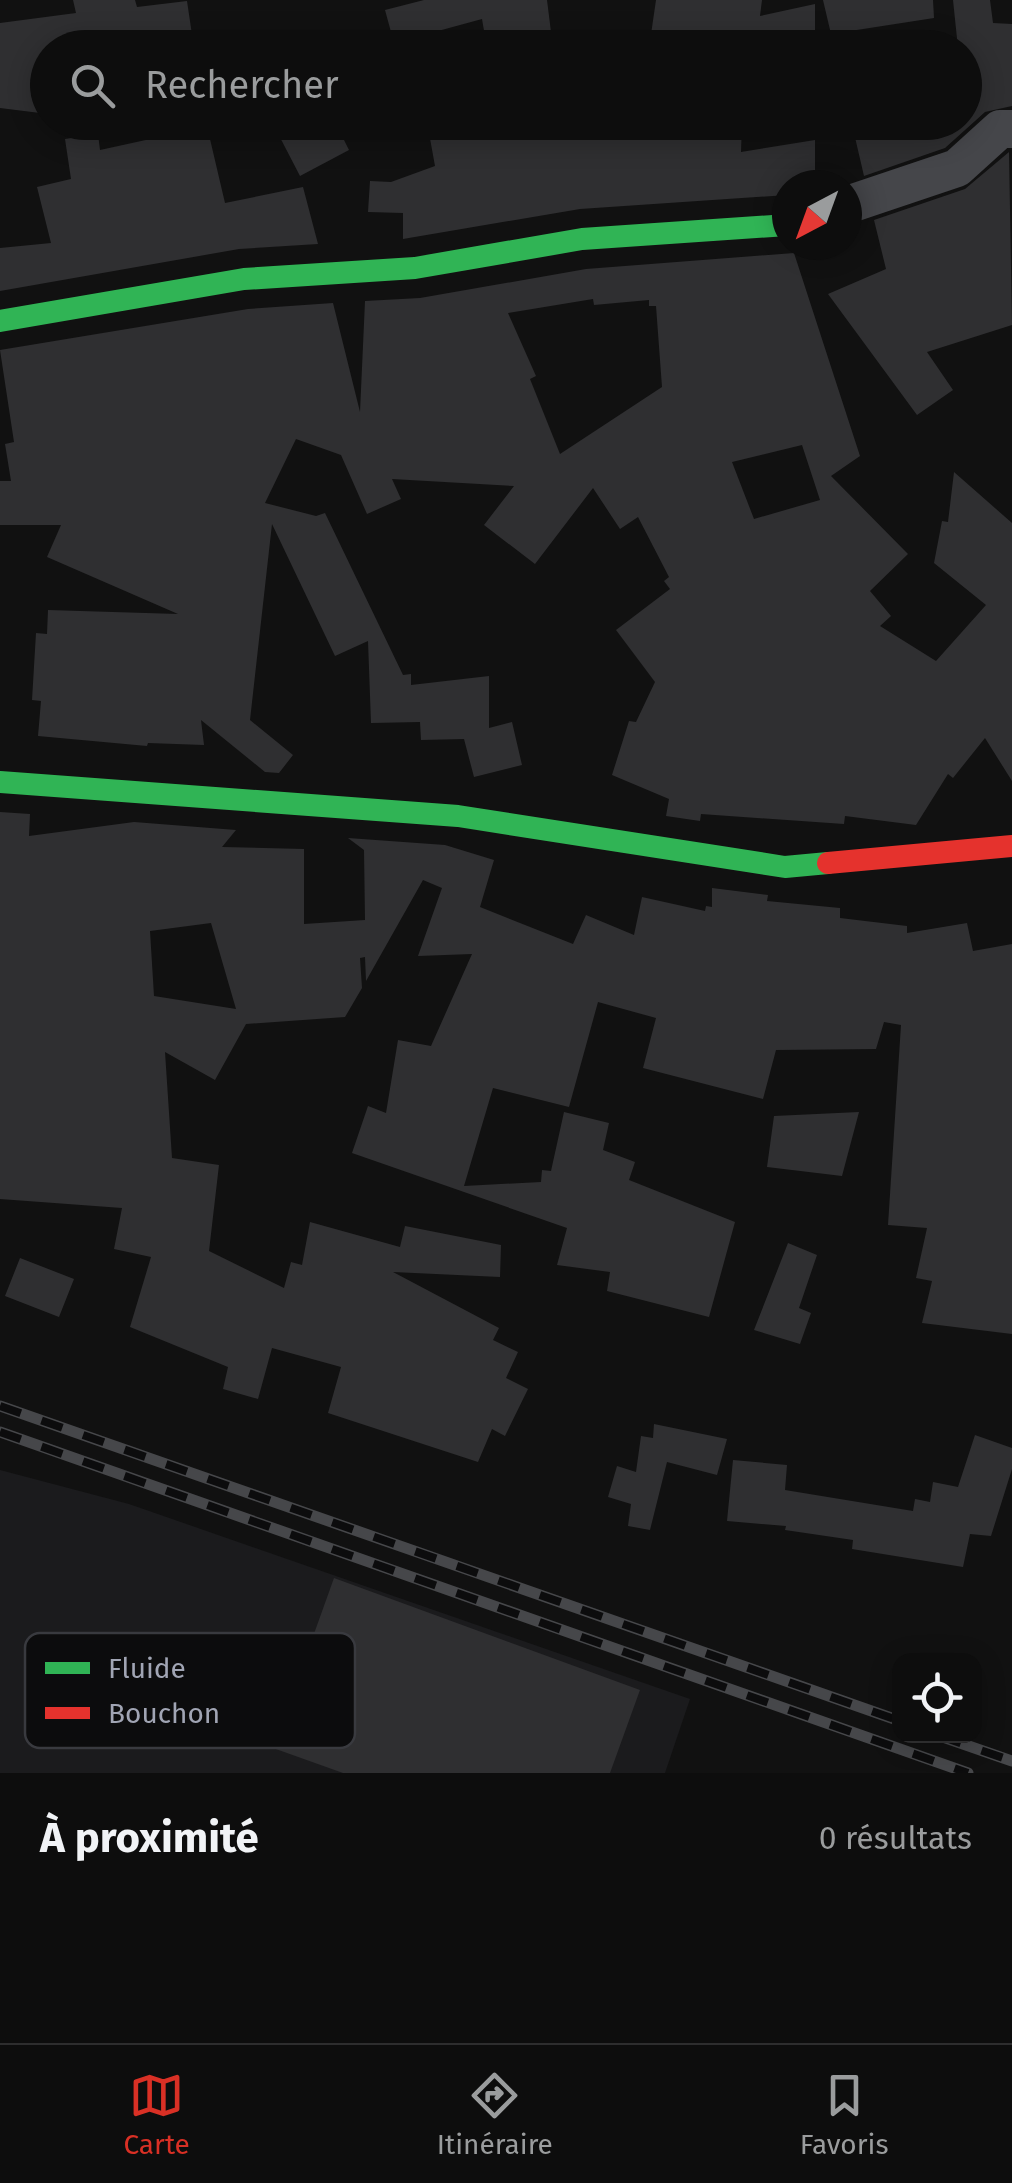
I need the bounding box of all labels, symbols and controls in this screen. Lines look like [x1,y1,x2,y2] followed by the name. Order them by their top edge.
[30,30,982,140] search box
[65,58,120,113] icon: search
[145,62,339,108] text: Rechercher
[772,170,862,260] north arrow
[25,1633,355,1748] legend
[108,1652,186,1685] text: Fluide
[892,1653,982,1743] map controls
[892,1653,982,1743] button: locate
[108,1697,220,1730] text: Bouchon
[40,1813,259,1863] text: À proximité
[819,1819,972,1857] text: 0 résultats
[123,2068,190,2161] tab: Carte
[437,2068,553,2161] tab: Itinéraire
[800,2068,889,2161] tab: Favoris

